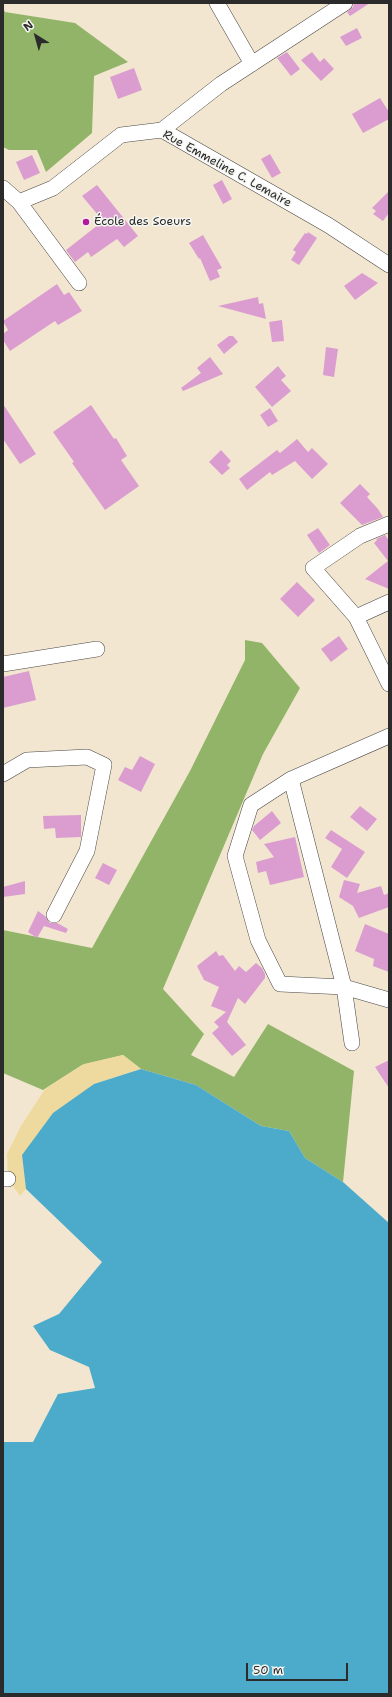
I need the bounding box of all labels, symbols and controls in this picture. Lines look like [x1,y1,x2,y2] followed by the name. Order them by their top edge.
[16,16,56,56] north arrow
[20,17,36,35] text: N
[160,128,294,210] street label: Rue Emmeline C. Lemaire
[94,215,191,229] place label: École des Soeurs
[81,217,91,227] marker: École des Soeurs
[248,1655,350,1681] scale bar
[253,1662,283,1678] text: 50 m

